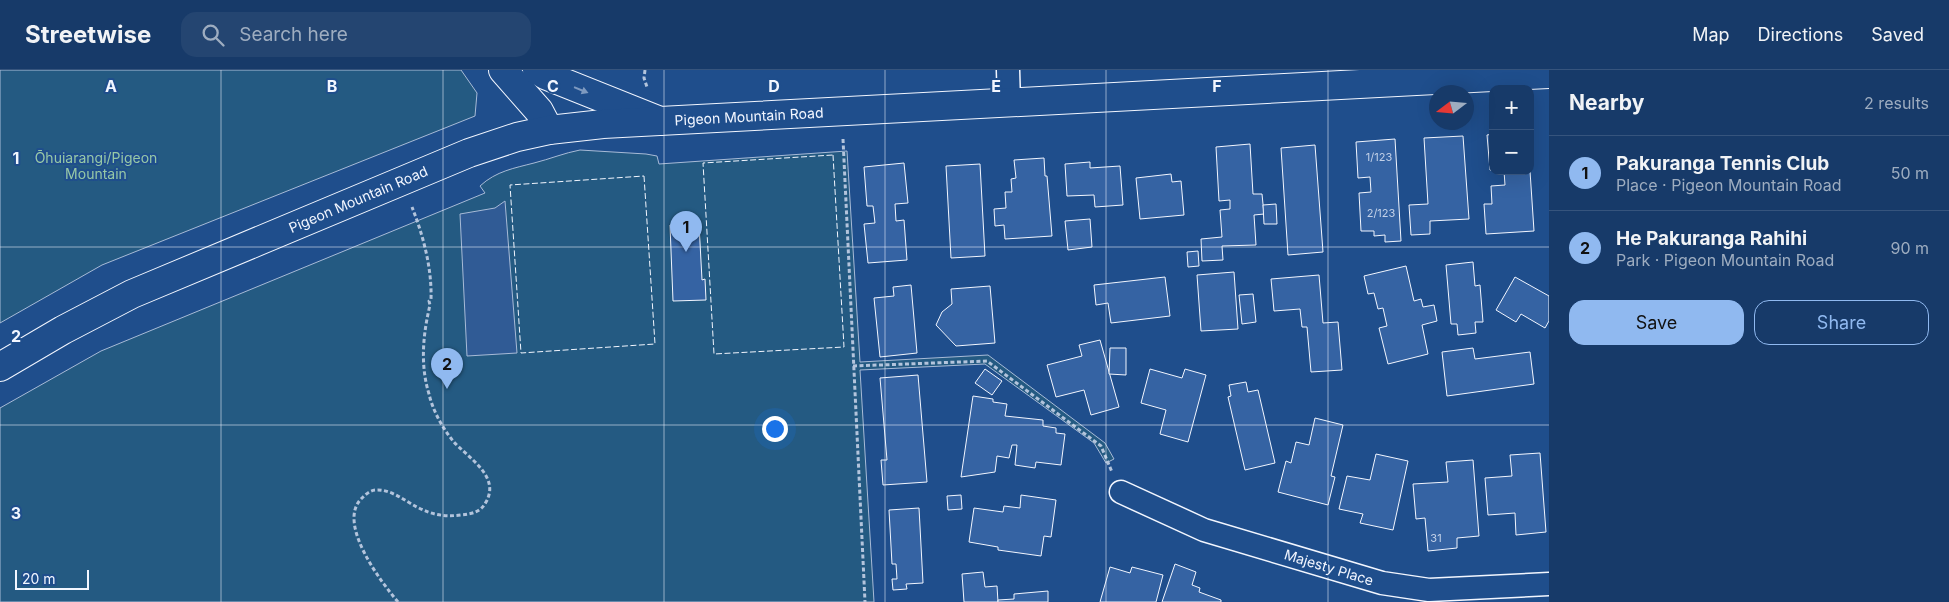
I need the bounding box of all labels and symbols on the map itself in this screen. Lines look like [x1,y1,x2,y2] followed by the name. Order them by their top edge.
[105,76,117,96] text: A
[327,76,337,96] text: B
[547,76,559,96] text: C
[768,76,780,96] text: D
[991,76,1001,96] text: E
[1212,76,1222,96] text: F
[1429,85,1474,130] north arrow
[574,86,588,94] one-way arrow
[674,104,824,128] street label: Pigeon Mountain Road
[13,148,19,168] text: 1
[35,149,157,182] park label: Ōhuiarangi/Pigeon Mountain
[1366,150,1392,164] house number: 1/123
[286,162,430,236] street label: Pigeon Mountain Road
[1367,206,1396,220] house number: 2/123
[670,211,702,252] pin: 1
[11,326,21,346] text: 2
[431,348,463,389] pin: 2
[762,416,788,442] your location
[11,503,21,523] text: 3
[1430,531,1442,545] house number: 31
[1282,545,1376,589] street label: Majesty Place
[15,567,89,590] scale bar

